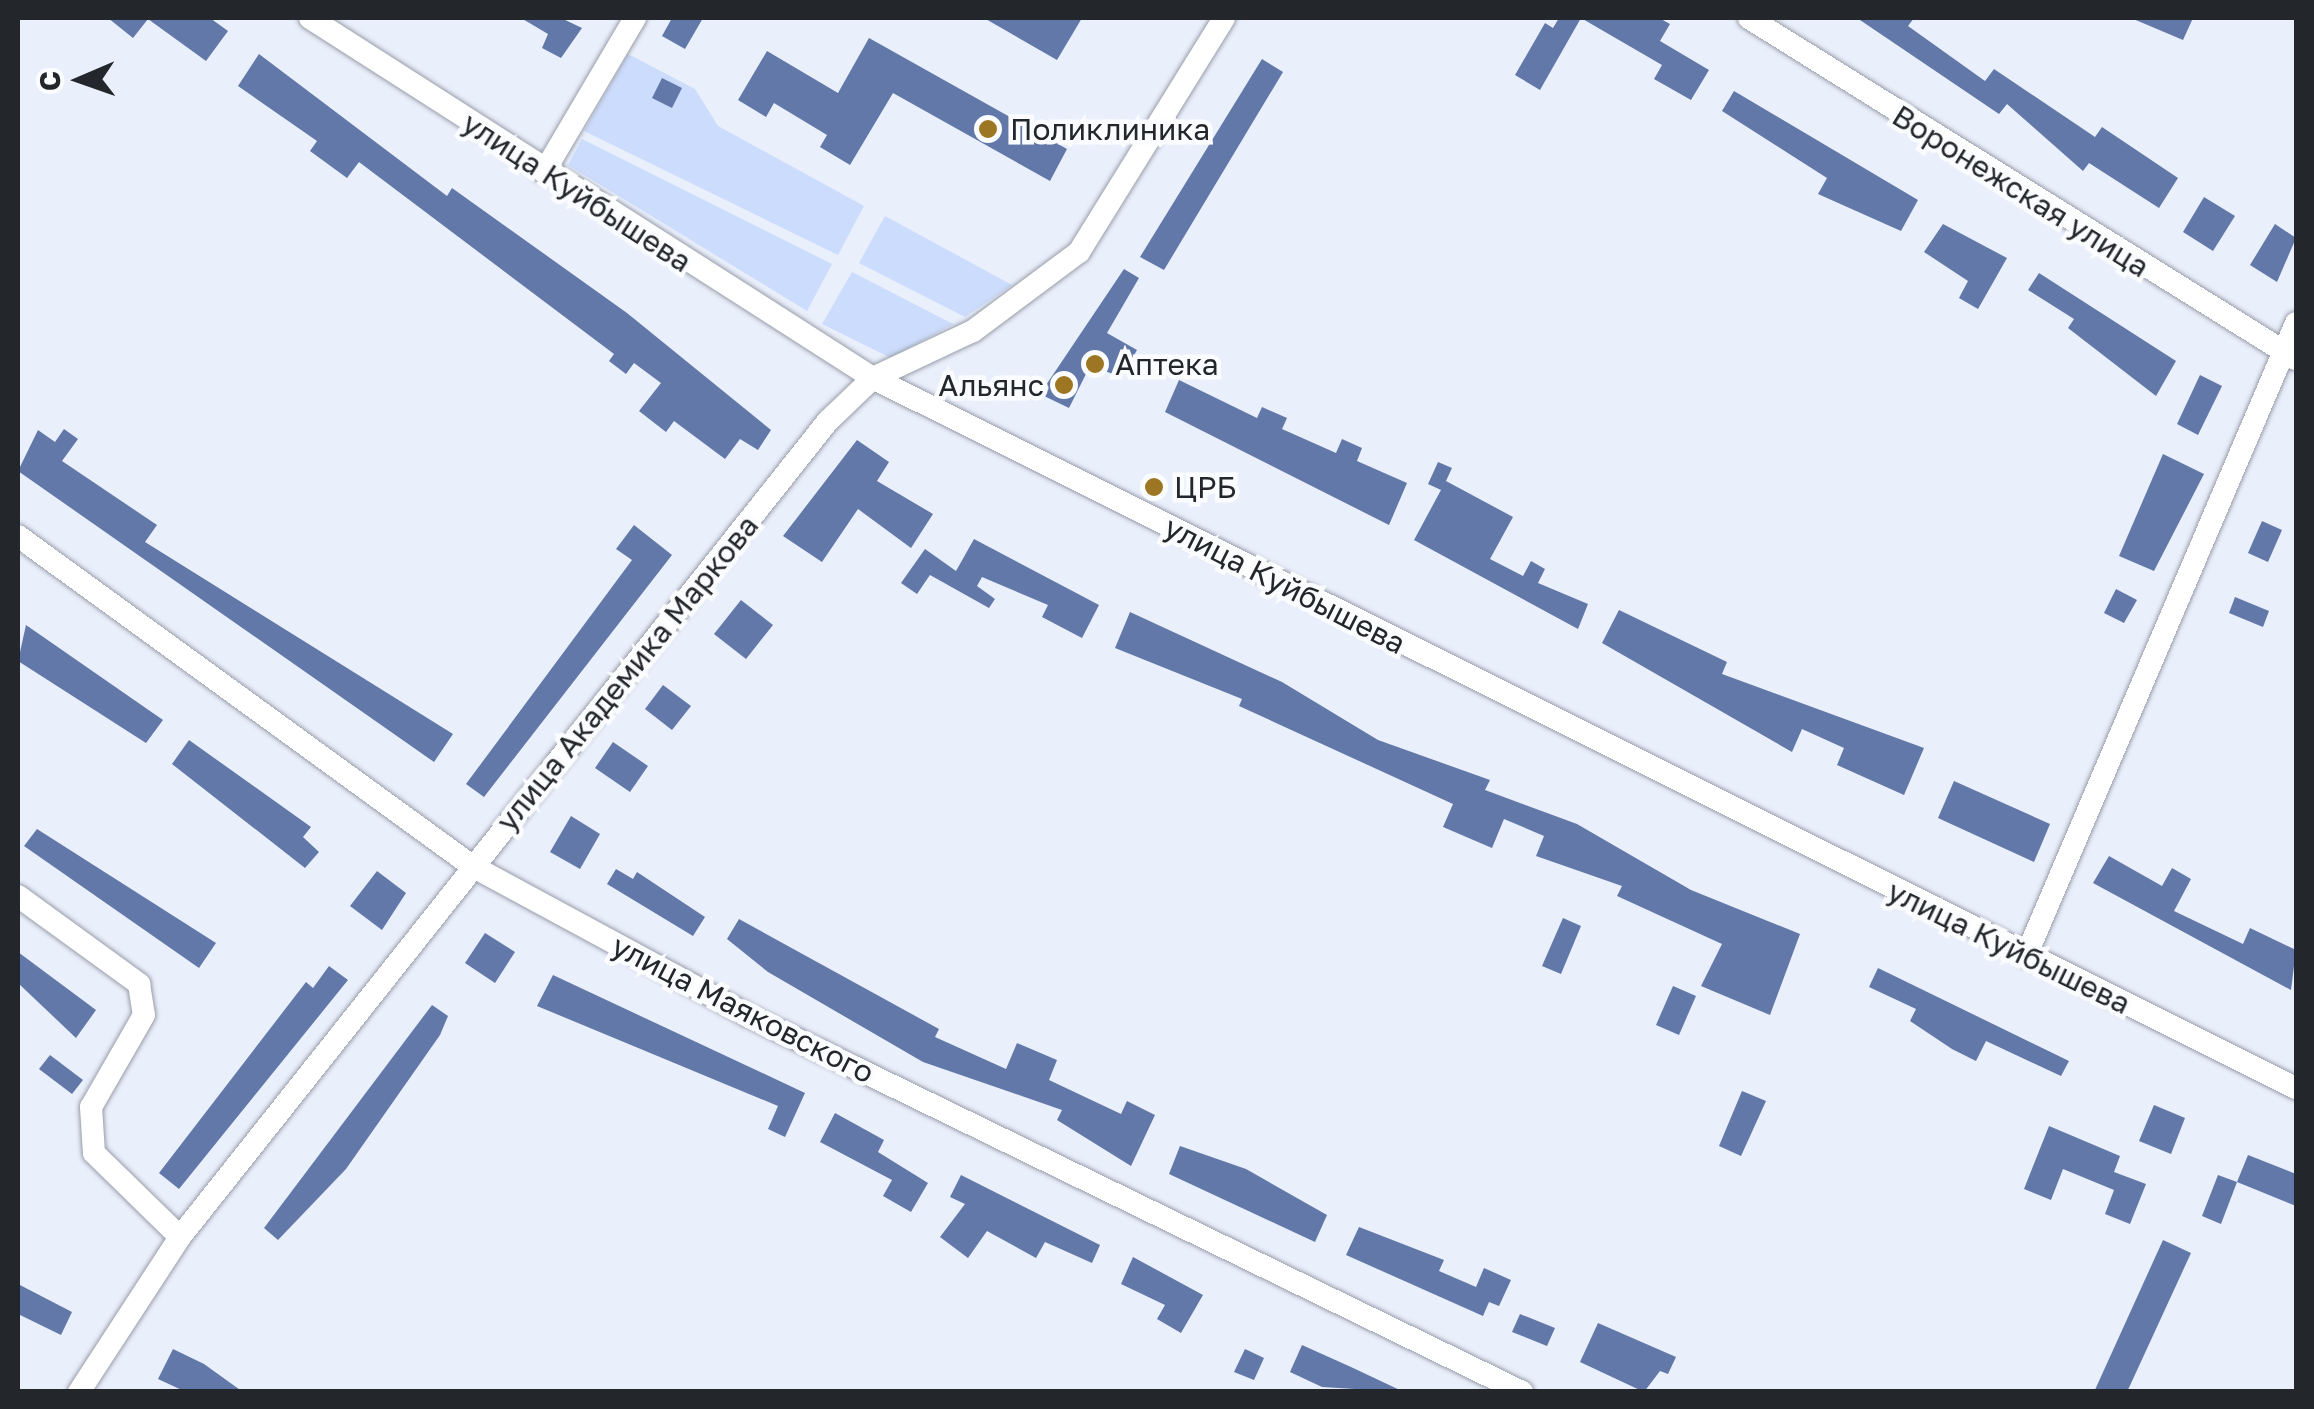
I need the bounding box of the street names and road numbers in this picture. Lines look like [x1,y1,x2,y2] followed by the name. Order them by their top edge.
[1886,97,2156,285] street label: Воронежская улица
[456,105,698,279] street label: улица Куйбышева
[488,508,766,838] street label: улица Академика Маркова
[1158,509,1412,661] street label: улица Куйбышева
[1882,873,2136,1021] street label: улица Куйбышева
[606,927,880,1091] street label: улица Маяковского

